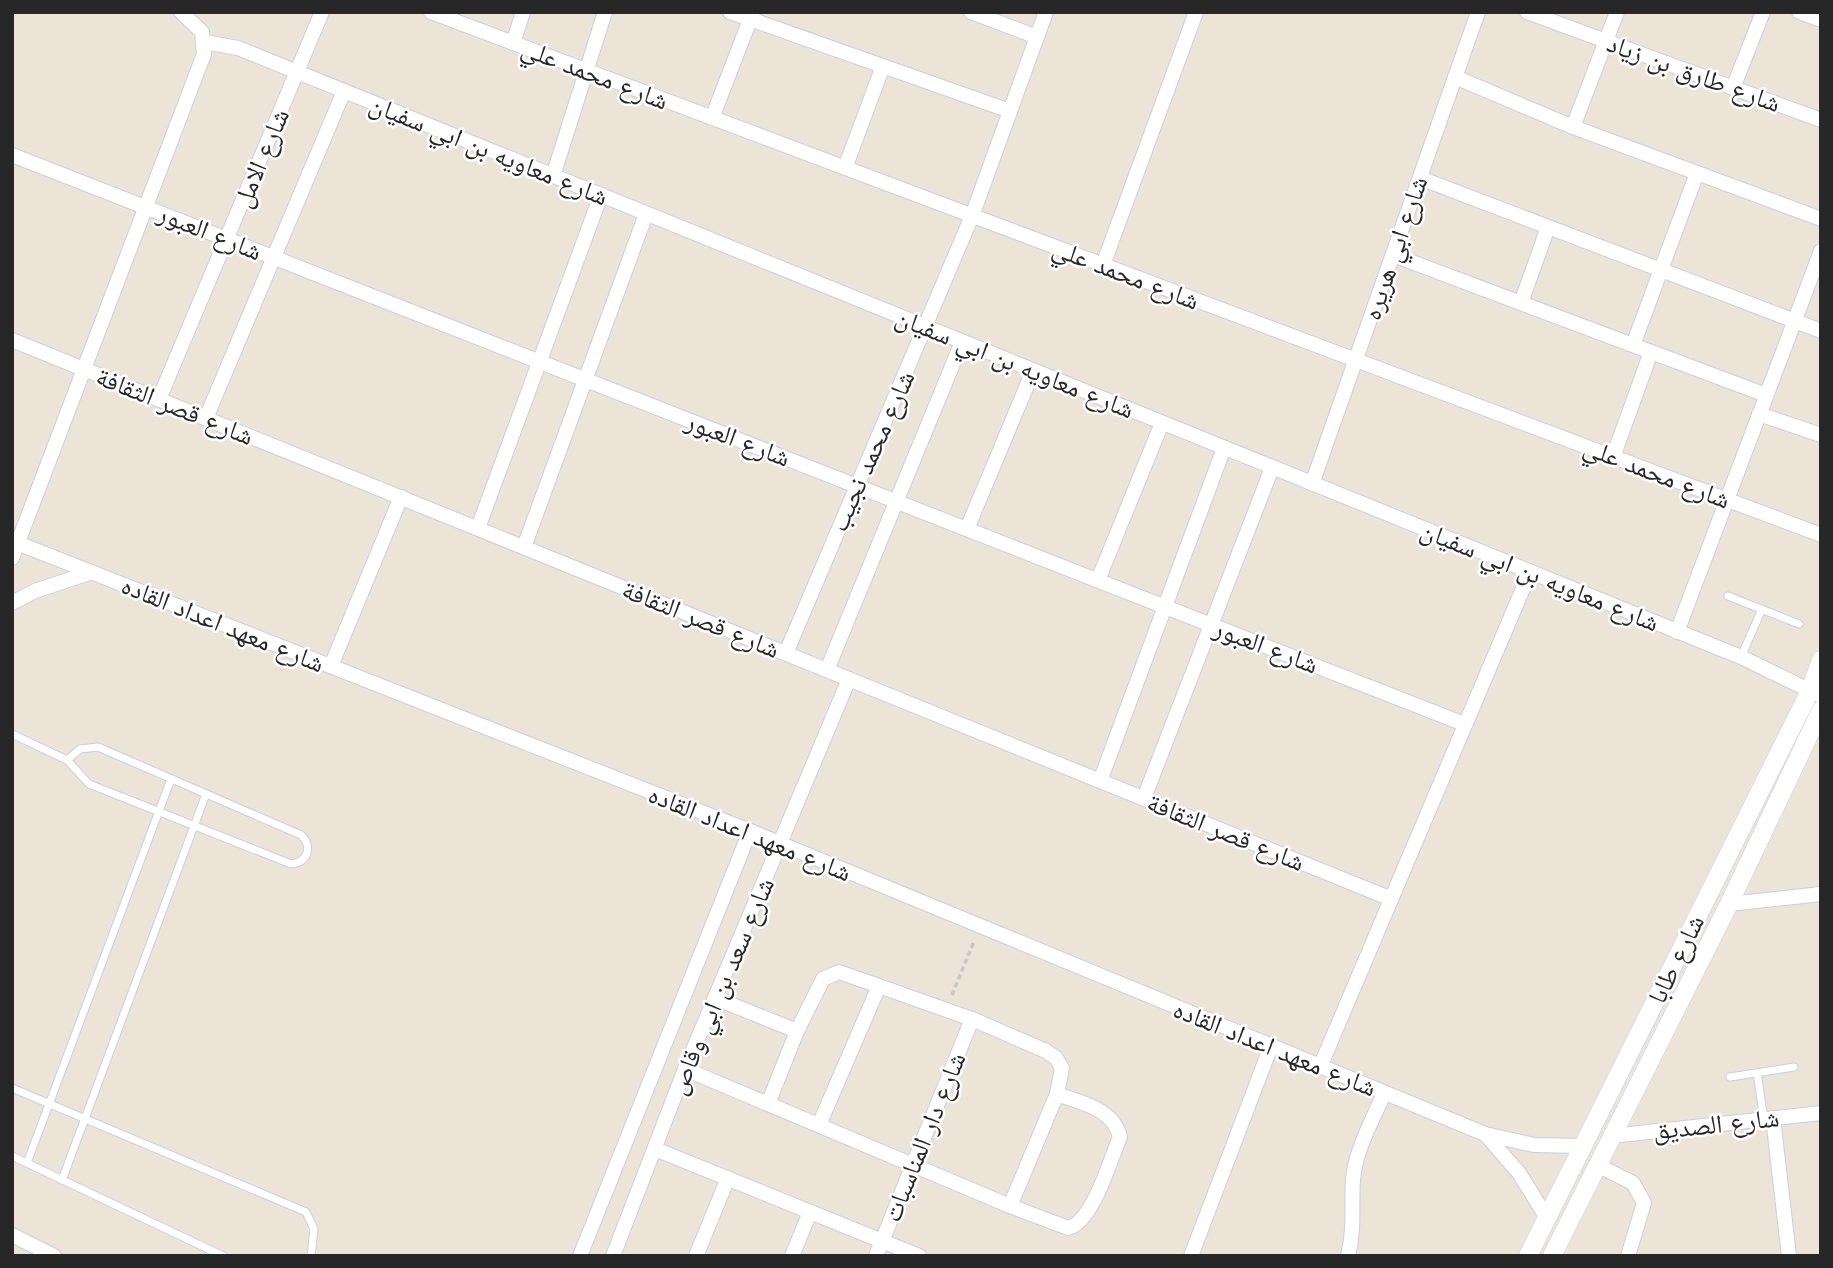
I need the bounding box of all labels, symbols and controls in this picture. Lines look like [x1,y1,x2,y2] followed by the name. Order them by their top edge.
[1602,24,1786,122] street label: شارع طارق بن زياد
[515,29,674,121] street label: شارع محمد علي
[363,85,614,217] street label: شارع معاويه بن ابي سفيان
[223,103,299,213] street label: شارع الامل
[1353,171,1439,326] street label: شارع ابي هريره
[151,193,268,270] street label: شارع العبور
[1046,229,1205,321] street label: شارع محمد علي
[889,298,1140,430] street label: شارع معاويه بن ابي سفيان
[90,357,260,455] street label: شارع قصر الثقافة
[820,365,924,537] street label: شارع محمد نجيب
[679,401,796,476] street label: شارع العبور
[1577,428,1736,520] street label: شارع محمد علي
[1414,511,1665,643] street label: شارع معاويه بن ابي سفيان
[116,566,330,682] street label: شارع معهد اعداد القاده
[616,570,786,668] street label: شارع قصر الثقافة
[1207,608,1324,683] street label: شارع العبور
[643,775,857,891] street label: شارع معهد اعداد القاده
[1141,783,1311,881] street label: شارع قصر الثقافة
[658,872,785,1101] street label: شارع سعد بن ابي وقاص
[1638,908,1714,1010] street label: شارع طابا
[1168,990,1382,1106] street label: شارع معهد اعداد القاده
[873,1046,975,1228] street label: شارع دار المناسبات
[1651,1098,1781,1150] street label: شارع الصديق

